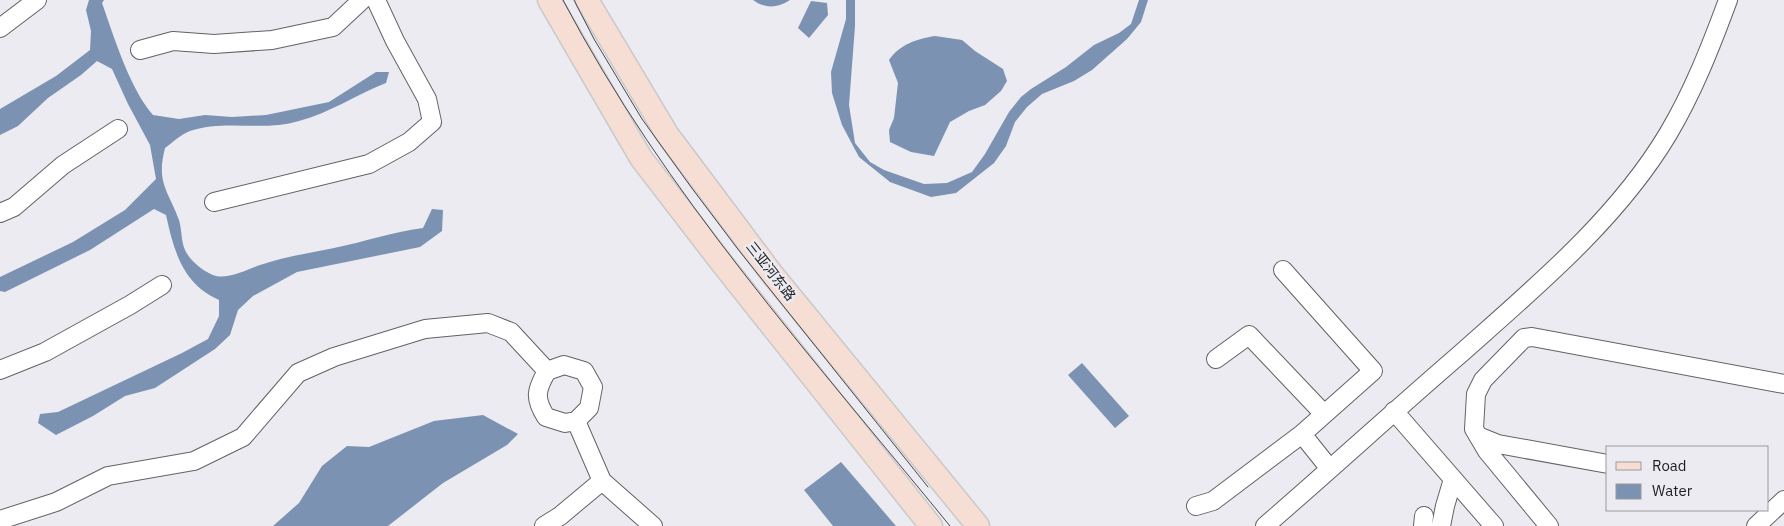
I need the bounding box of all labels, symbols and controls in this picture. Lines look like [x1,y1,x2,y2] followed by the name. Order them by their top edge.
[742,238,800,304] street label: 三亚河东路
[1606,446,1769,511] legend
[1652,456,1687,475] text: Road
[1652,481,1693,500] text: Water

